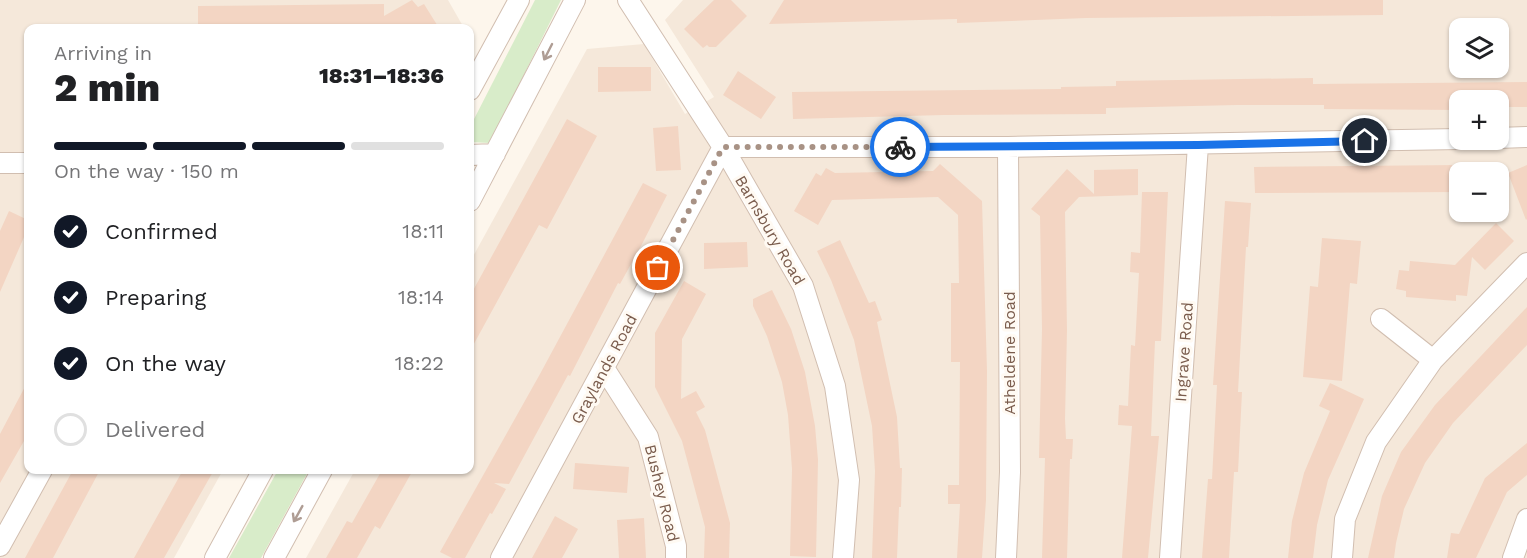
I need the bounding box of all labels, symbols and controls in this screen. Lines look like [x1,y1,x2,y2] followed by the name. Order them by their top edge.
[1449,18,1509,222] map controls
[1449,18,1509,78] button: layers
[54,41,152,65] text: Arriving in
[542,43,554,60] one-way arrow
[319,63,444,88] text: 18:31–18:36
[54,65,160,110] text: 2 min
[1449,90,1509,150] button: +
[1339,115,1390,166] pin
[870,117,930,177] courier
[1348,124,1381,157] icon: home
[884,131,917,164] icon: bike
[54,159,239,183] text: On the way · 150 m
[1449,162,1509,222] button: −
[731,172,809,288] street label: Barnsbury Road
[54,215,87,248] icon: check
[105,219,218,244] text: Confirmed
[402,219,444,243] text: 18:11
[632,242,683,293] pin
[641,251,674,284] icon: bag
[54,281,87,314] icon: check
[105,285,206,310] text: Preparing
[398,285,444,309] text: 18:14
[1000,291,1019,415] street label: Atheldene Road
[1171,301,1197,403] street label: Ingrave Road
[567,311,641,427] street label: Graylands Road
[54,347,87,380] icon: check
[105,351,226,376] text: On the way
[395,351,444,375] text: 18:22
[105,417,205,442] text: Delivered
[641,442,683,544] street label: Bushey Road
[292,505,304,522] one-way arrow

